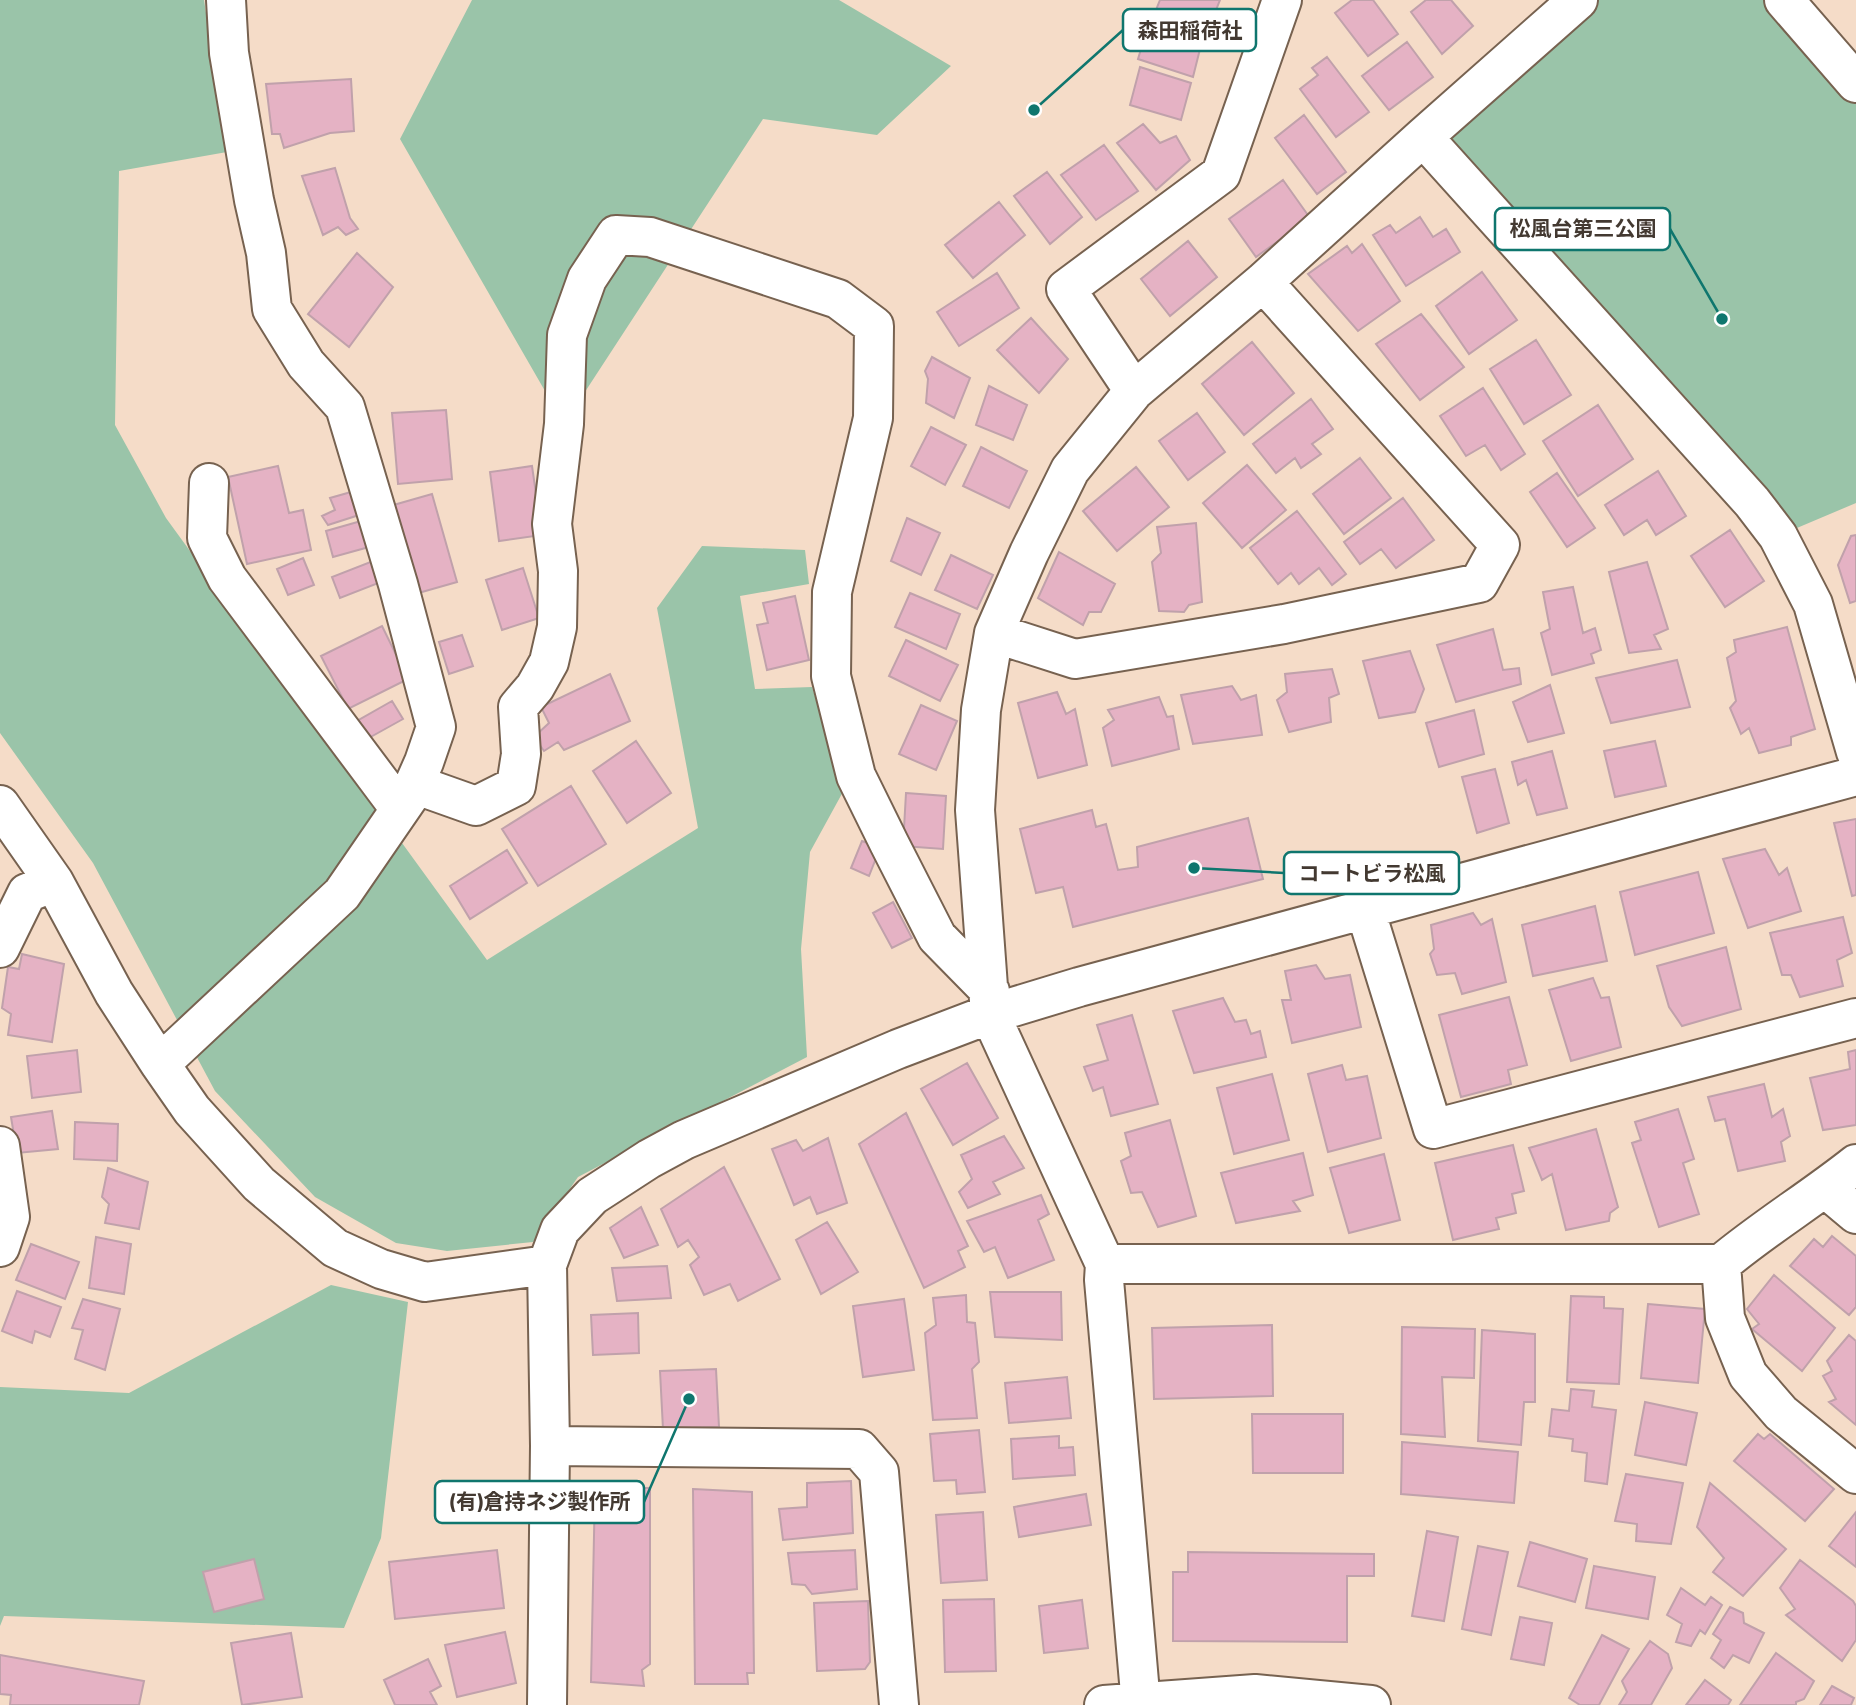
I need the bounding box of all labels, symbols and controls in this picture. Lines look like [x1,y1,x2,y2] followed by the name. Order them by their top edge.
[1123,9,1256,51] callout: 森田稲荷社
[1138,14,1243,46] text: 森田稲荷社
[1495,208,1670,250] callout: 松風台第三公園
[1510,212,1657,244] text: 松風台第三公園
[1284,852,1459,894] callout: コートビラ松風
[1299,857,1446,889] text: コートビラ松風
[435,1481,644,1523] callout: (有)倉持ネジ製作所
[450,1485,630,1517] text: (有)倉持ネジ製作所

